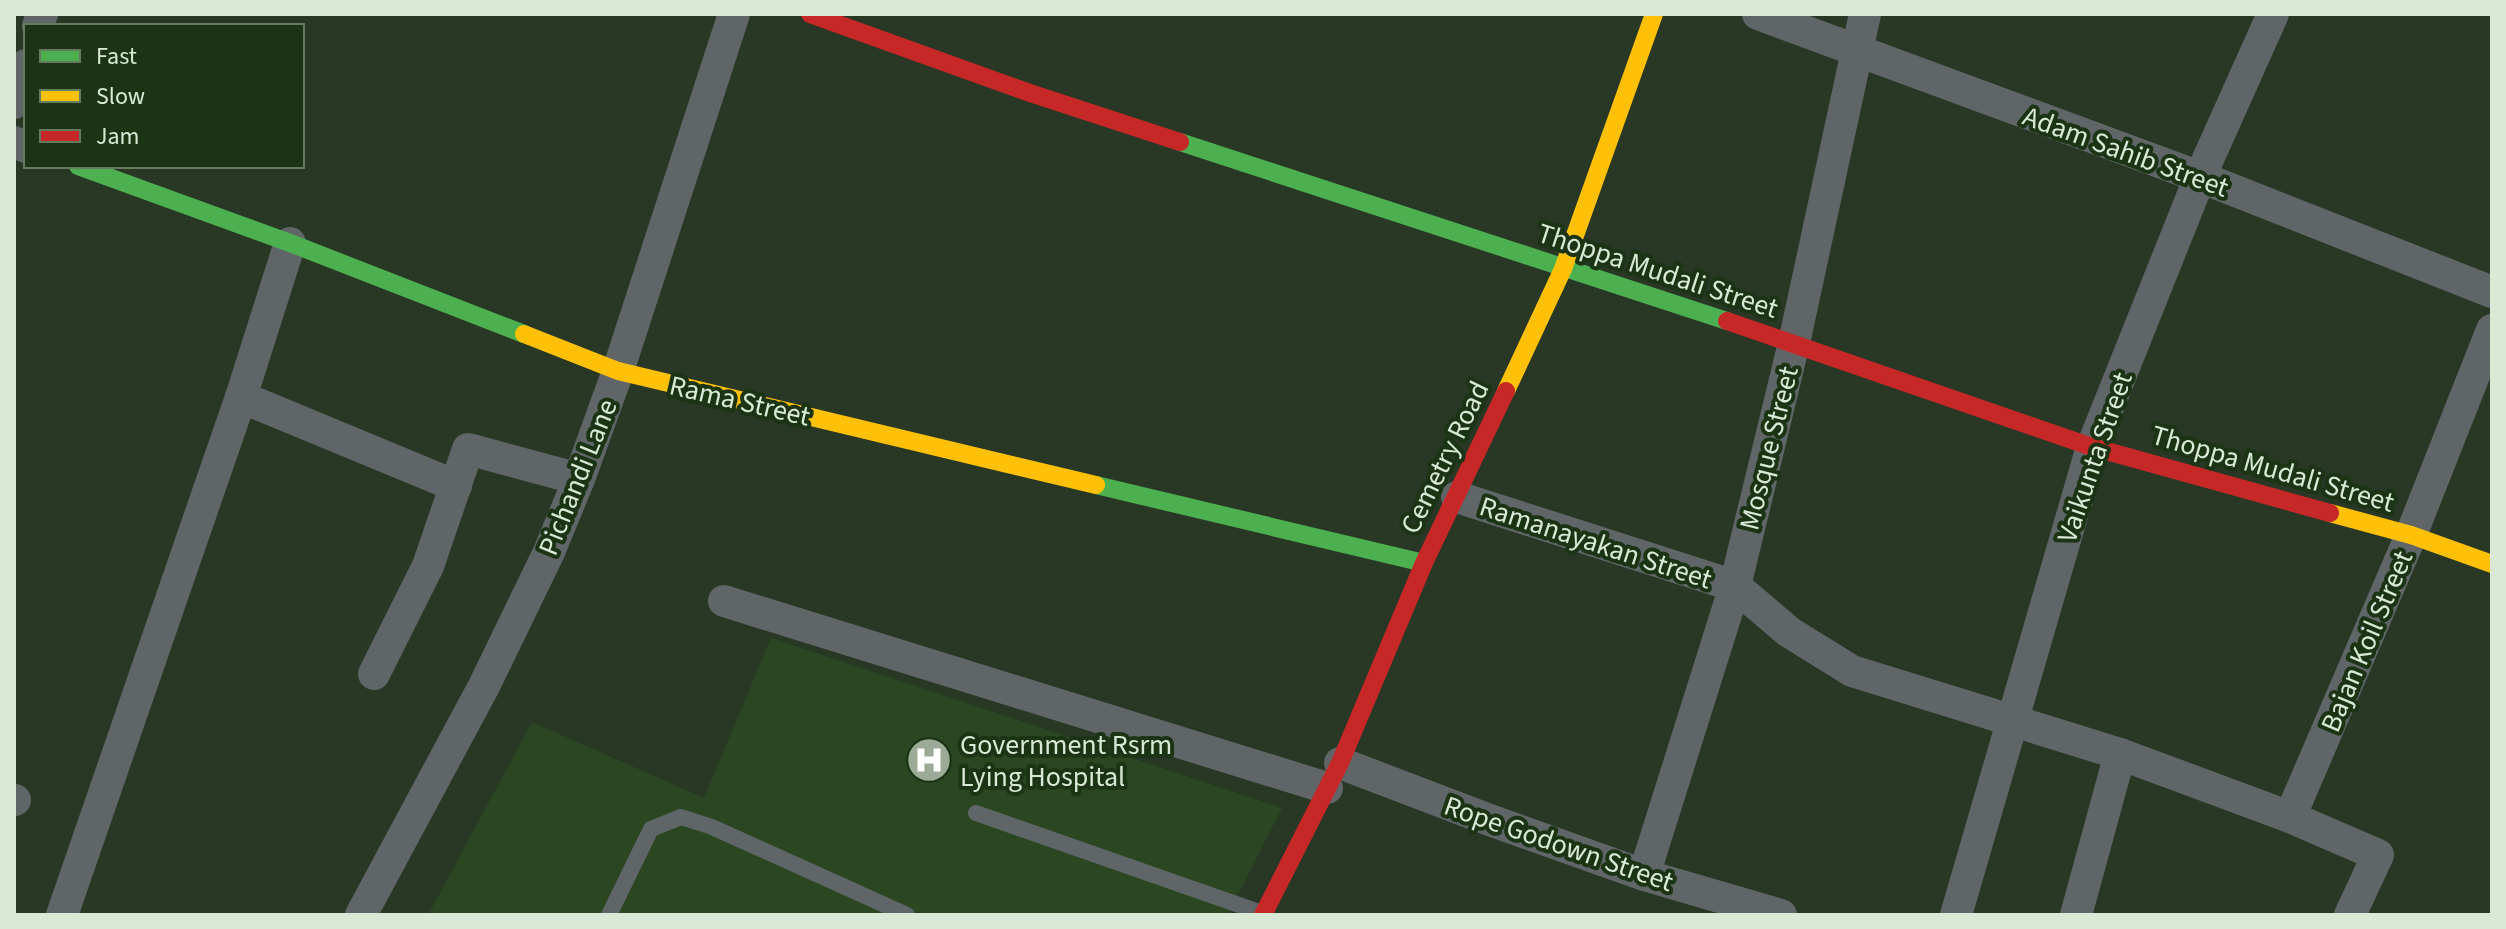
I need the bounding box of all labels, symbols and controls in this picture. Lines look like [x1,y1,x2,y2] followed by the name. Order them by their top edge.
[24,24,304,168] legend
[96,39,137,74] text: Fast
[96,79,145,114] text: Slow
[2017,96,2235,208] street label: Adam Sahib Street
[96,119,140,154] text: Jam
[1532,213,1784,329] street label: Thoppa Mudali Street
[1729,362,1809,534] street label: Mosque Street
[666,365,814,437] street label: Rama Street
[2047,366,2143,548] street label: Vaikunta Street
[1391,374,1499,541] street label: Cemetry Road
[528,393,627,561] street label: Pichandi Lane
[2147,415,2399,523] street label: Thoppa Mudali Street
[1474,487,1717,600] street label: Ramanayakan Street
[2311,544,2423,738] street label: Bajan Koil Street
[960,725,1172,797] place label: Government Rsrm Lying Hospital
[905,736,953,784] hospital icon: Government Rsrm Lying Hospital
[1439,786,1679,902] street label: Rope Godown Street

